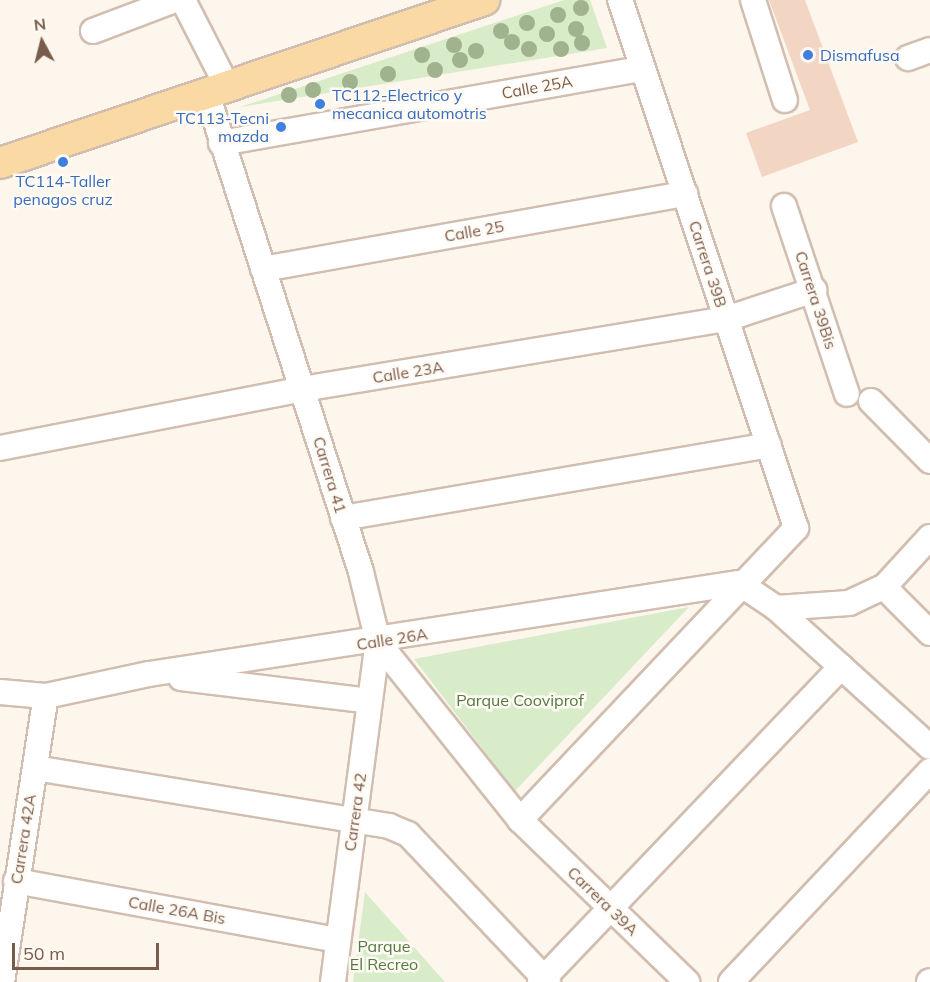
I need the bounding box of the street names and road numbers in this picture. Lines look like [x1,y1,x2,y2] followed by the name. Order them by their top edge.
[500,71,574,103] street label: Calle 25A
[443,216,505,246] street label: Calle 25
[685,218,731,310] street label: Carrera 39B
[791,249,841,351] street label: Carrera 39Bis
[371,357,445,387] street label: Calle 23A
[309,434,351,516] street label: Carrera 41
[355,624,429,654] street label: Calle 26A
[340,771,370,853] street label: Carrera 42
[6,793,40,885] street label: Carrera 42A
[564,863,642,939] street label: Carrera 39A
[127,892,227,928] street label: Calle 26A Bis

